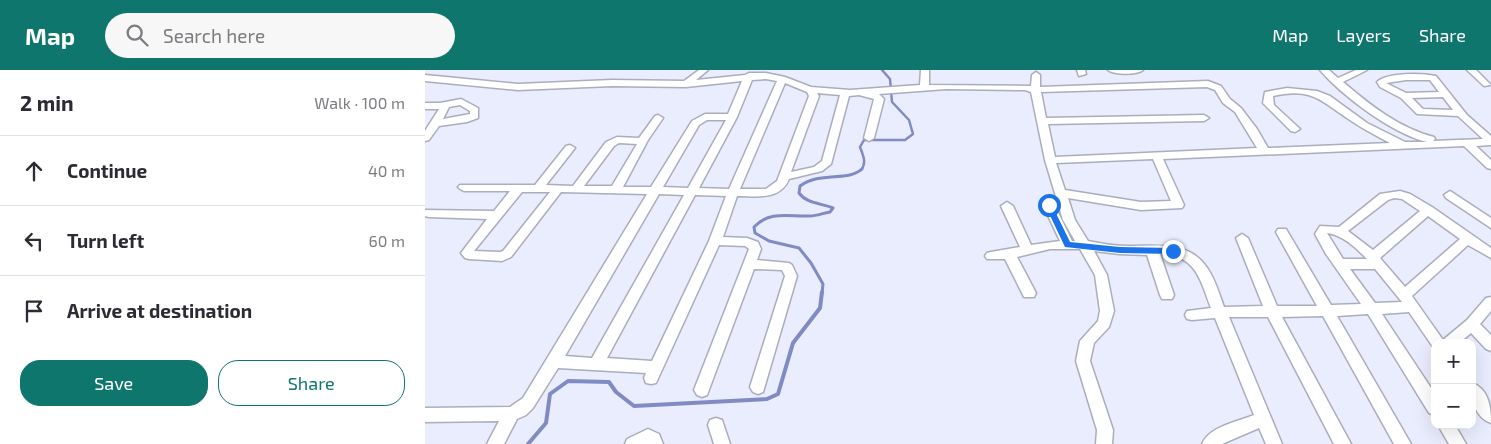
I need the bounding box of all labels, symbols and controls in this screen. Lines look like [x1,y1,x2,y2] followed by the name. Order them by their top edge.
[105,13,455,58] search box
[25,21,75,50] text: Map
[123,21,151,49] icon: search
[163,24,265,47] text: Search here
[1272,24,1308,46] text: Map
[1336,24,1391,46] text: Layers
[1419,24,1466,46] text: Share
[20,90,74,115] text: 2 min
[314,93,405,112] text: Walk · 100 m
[20,157,48,185] icon: ahead
[67,159,147,182] text: Continue
[368,161,405,180] text: 40 m
[1038,194,1061,217] route start
[20,227,48,255] icon: left
[67,229,144,252] text: Turn left
[369,231,405,250] text: 60 m
[1162,240,1185,263] route end
[20,297,48,325] icon: arrive
[67,299,252,322] text: Arrive at destination
[1431,339,1476,429] map controls
[1431,339,1476,384] button: +
[20,360,208,406] button: Save
[218,360,405,406] button: Share
[1431,384,1476,429] button: −

